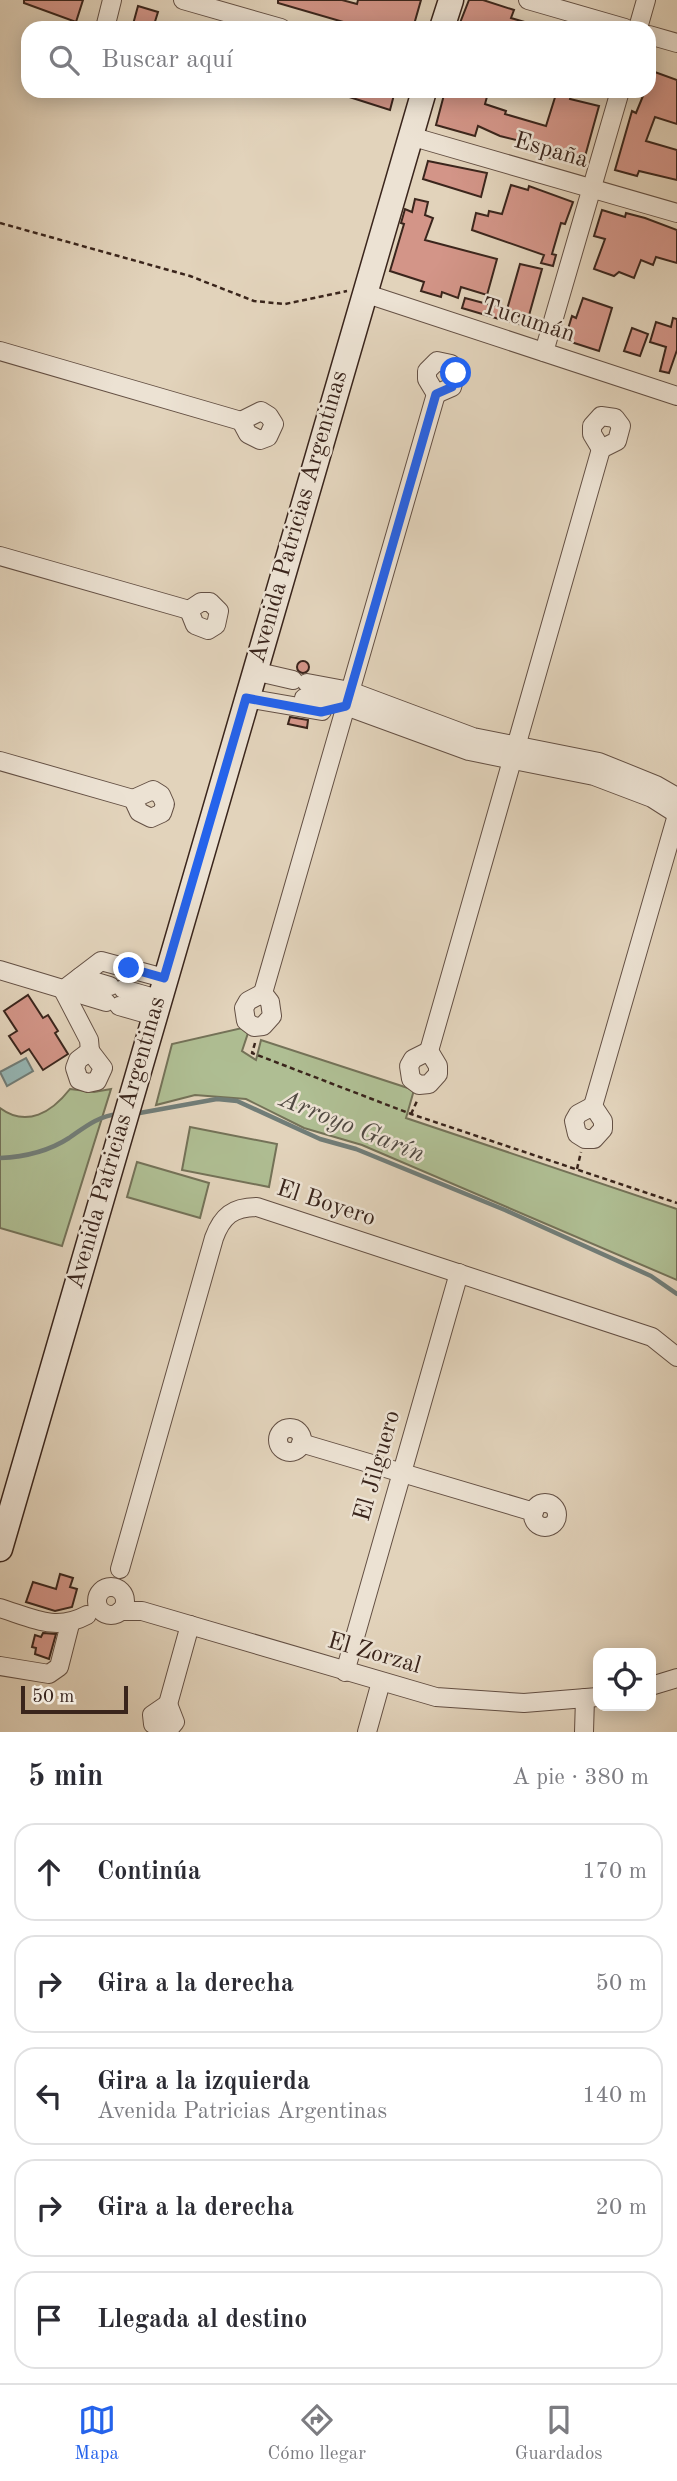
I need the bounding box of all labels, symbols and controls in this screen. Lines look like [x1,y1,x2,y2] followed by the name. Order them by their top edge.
[21,21,656,98] search box
[45,41,83,79] icon: search
[101,47,233,73] text: Buscar aquí
[511,129,591,173] street label: España
[478,295,578,347] street label: Tucumán
[440,357,471,388] route start
[246,368,352,666] street label: Avenida Patricias Argentinas
[113,952,144,983] route end
[64,994,170,1292] street label: Avenida Patricias Argentinas
[274,1085,428,1168] water label: Arroyo Garín
[274,1177,378,1231] street label: El Boyero
[351,1408,405,1524] street label: El Jilguero
[325,1629,423,1679] street label: El Zorzal
[593,1648,656,1711] map controls
[593,1648,656,1711] button: locate
[21,1683,128,1715] scale bar
[32,1688,74,1707] text: 50 m
[28,1762,103,1792] text: 5 min
[512,1766,649,1789] text: A pie · 380 m
[30,1853,68,1891] icon: ahead
[97,1859,201,1885] text: Continúa
[582,1860,647,1883] text: 170 m
[30,1965,68,2003] icon: right
[97,1971,294,1997] text: Gira a la derecha
[596,1972,647,1995] text: 50 m
[97,2069,310,2095] text: Gira a la izquierda
[30,2077,68,2115] icon: left
[582,2084,647,2107] text: 140 m
[97,2100,387,2123] text: Avenida Patricias Argentinas
[30,2189,68,2227] icon: right
[97,2195,294,2221] text: Gira a la derecha
[596,2196,647,2219] text: 20 m
[30,2301,68,2339] icon: arrive
[97,2307,307,2333] text: Llegada al destino
[74,2401,119,2466] tab: Mapa
[268,2401,366,2466] tab: Cómo llegar
[515,2401,603,2466] tab: Guardados

